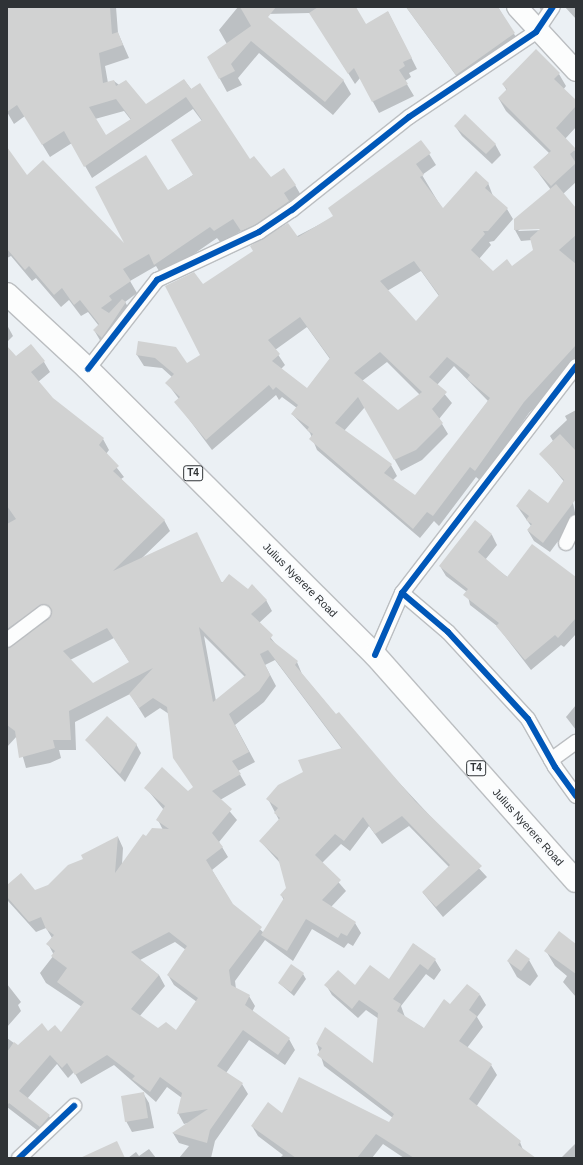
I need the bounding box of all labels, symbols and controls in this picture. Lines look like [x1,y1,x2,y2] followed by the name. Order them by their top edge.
[183,465,203,481] road number: T4
[260,540,340,620] street label: Julius Nyerere Road
[466,760,486,776] road number: T4
[490,786,566,868] street label: Julius Nyerere Road

